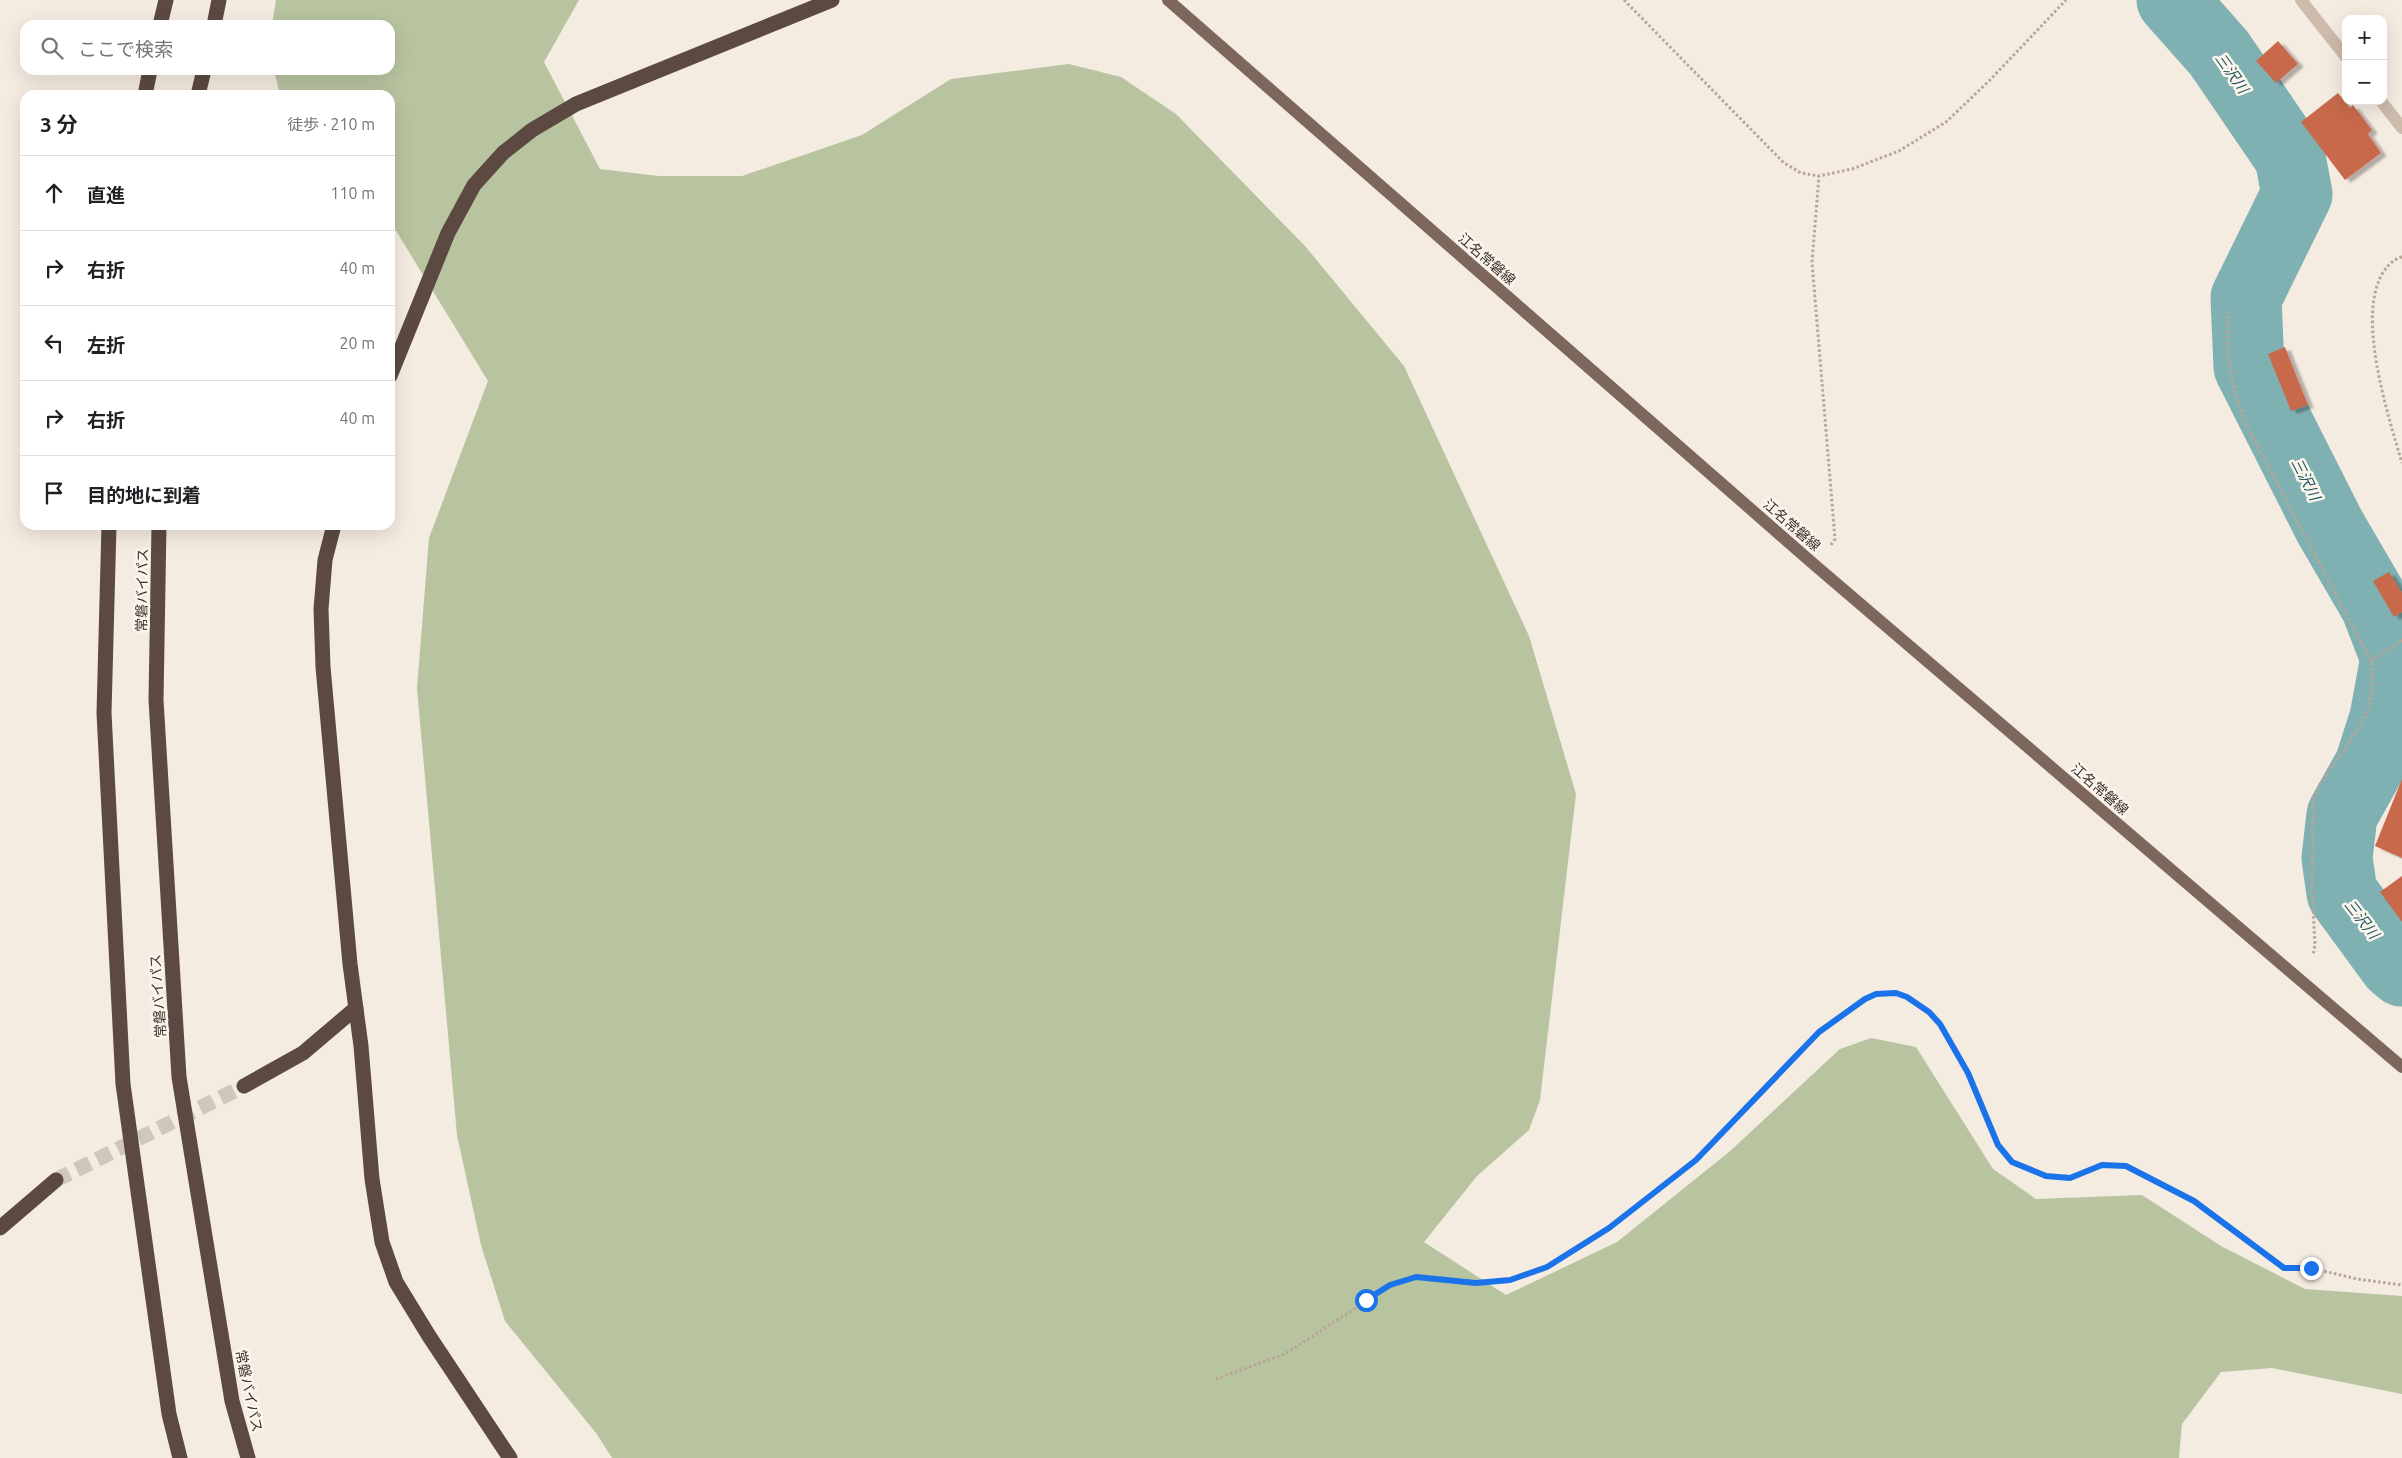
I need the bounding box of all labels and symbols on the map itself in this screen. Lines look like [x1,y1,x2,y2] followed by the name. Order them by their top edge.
[2212,50,2253,98] water label: 三沢川
[1455,230,1519,288] street label: 江名常磐線
[2288,455,2325,505] water label: 三沢川
[1760,496,1824,554] street label: 江名常磐線
[133,548,151,632] street label: 常磐バイパス
[2068,760,2132,818] street label: 江名常磐線
[2341,896,2384,944] water label: 三沢川
[147,954,169,1038] street label: 常磐バイパス
[2300,1257,2323,1280] route end
[1355,1289,1378,1312] route start
[232,1348,266,1434] street label: 常磐バイパス

